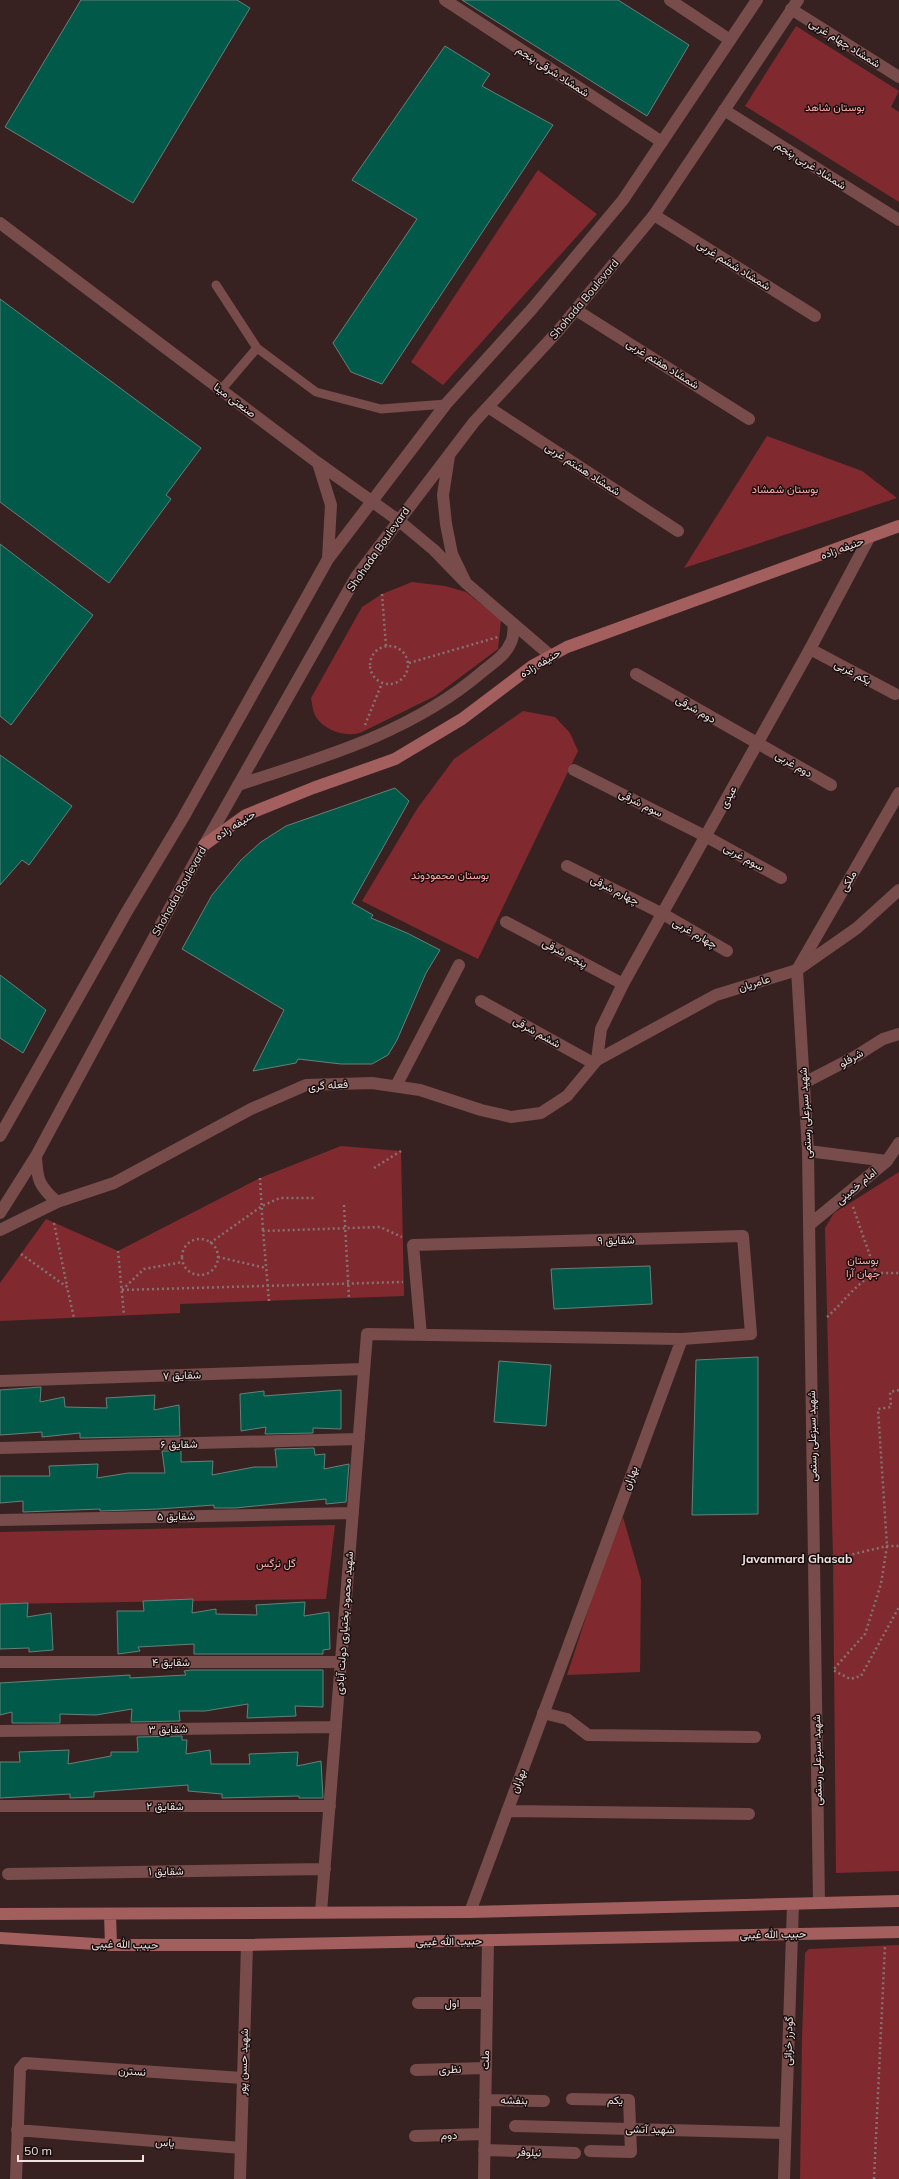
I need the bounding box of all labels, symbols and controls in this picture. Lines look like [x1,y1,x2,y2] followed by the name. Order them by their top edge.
[806,15,884,72] street label: شمشاد چهام غربی
[513,42,592,101] street label: شمشاد شرقی پنجم
[805,100,865,114] park label: بوستان شاهد
[772,138,849,193] street label: شمشاد غربی پنجم
[694,237,774,294] street label: شمشاد ششم غربی
[546,256,622,342] street label: Shohada Boulevard
[623,336,702,393] street label: شمشاد هفتم غربی
[211,379,259,421] street label: صنعتی مینا
[542,439,624,500] street label: شمشاد هشتم غربی
[752,482,818,496] park label: بوستان شمشاد
[344,504,412,594] street label: Shohada Boulevard
[818,534,866,562] street label: حنیفه زاده
[517,645,563,681] street label: حنیفه زاده
[832,656,874,688] street label: یکم غربی
[673,692,719,727] street label: دوم شرقی
[772,748,815,781] street label: دوم غربی
[716,783,740,811] street label: عیدی
[616,786,666,821] street label: سوم شرقی
[212,807,258,843] street label: حنیفه زاده
[721,840,767,875] street label: سوم غربی
[149,844,209,938] street label: Shohada Boulevard
[411,868,489,882] park label: بوستان محمودوند
[836,868,860,894] street label: ملکی
[588,872,642,909] street label: چهارم شرقی
[670,915,720,952] street label: چهارم غربی
[540,935,590,972] street label: پنجم شرقی
[736,971,772,994] street label: عامریان
[510,1013,563,1052] street label: ششم شرقی
[836,1046,866,1070] street label: شرفلو
[796,1067,814,1159] street label: شهید سبزعلی رستمی
[307,1077,349,1093] street label: فعله گری
[833,1165,880,1208] street label: امام خمینی
[597,1233,635,1247] street label: شقایق ۹
[846,1253,880,1280] park label: بوستان جهان آرا
[163,1367,202,1383] street label: شقایق ۷
[804,1390,820,1482] street label: شهید سبزعلی رستمی
[160,1437,198,1451] street label: شقایق ۶
[619,1464,641,1492] street label: بهاران
[157,1509,196,1523] street label: شقایق ۵
[332,1551,356,1695] street label: شهید محمود بختیاری دولت آبادی
[742,1551,852,1566] district label: Javanmard Ghasab
[256,1556,296,1570] park label: گل نرگس
[152,1655,190,1669] street label: شقایق ۴
[809,1714,825,1806] street label: شهید سبزعلی رستمی
[148,1722,188,1736] street label: شقایق ۳
[507,1767,529,1795] street label: بهاران
[146,1799,184,1813] street label: شقایق ۲
[148,1864,184,1878] street label: شقایق ۱
[740,1926,806,1942] street label: حبیب الله غیبی
[416,1933,482,1949] street label: حبیب الله غیبی
[92,1936,158,1952] street label: حبیب الله غیبی
[445,1996,459,2010] street label: اول
[780,2016,796,2066] street label: گودرز خزائی
[235,2028,252,2097] street label: شهید حسن پور
[478,2050,492,2070] street label: ملت
[439,2062,461,2076] street label: نظری
[118,2063,146,2079] street label: نسترن
[500,2093,528,2107] street label: بنفشه
[607,2093,623,2108] street label: یکم
[625,2122,675,2136] street label: شهید آتشی
[440,2128,458,2143] street label: دوم
[155,2134,175,2150] street label: یاس
[18,2137,143,2163] scale bar
[24,2143,52,2158] text: 50 m
[515,2145,542,2159] street label: نیلوفر

